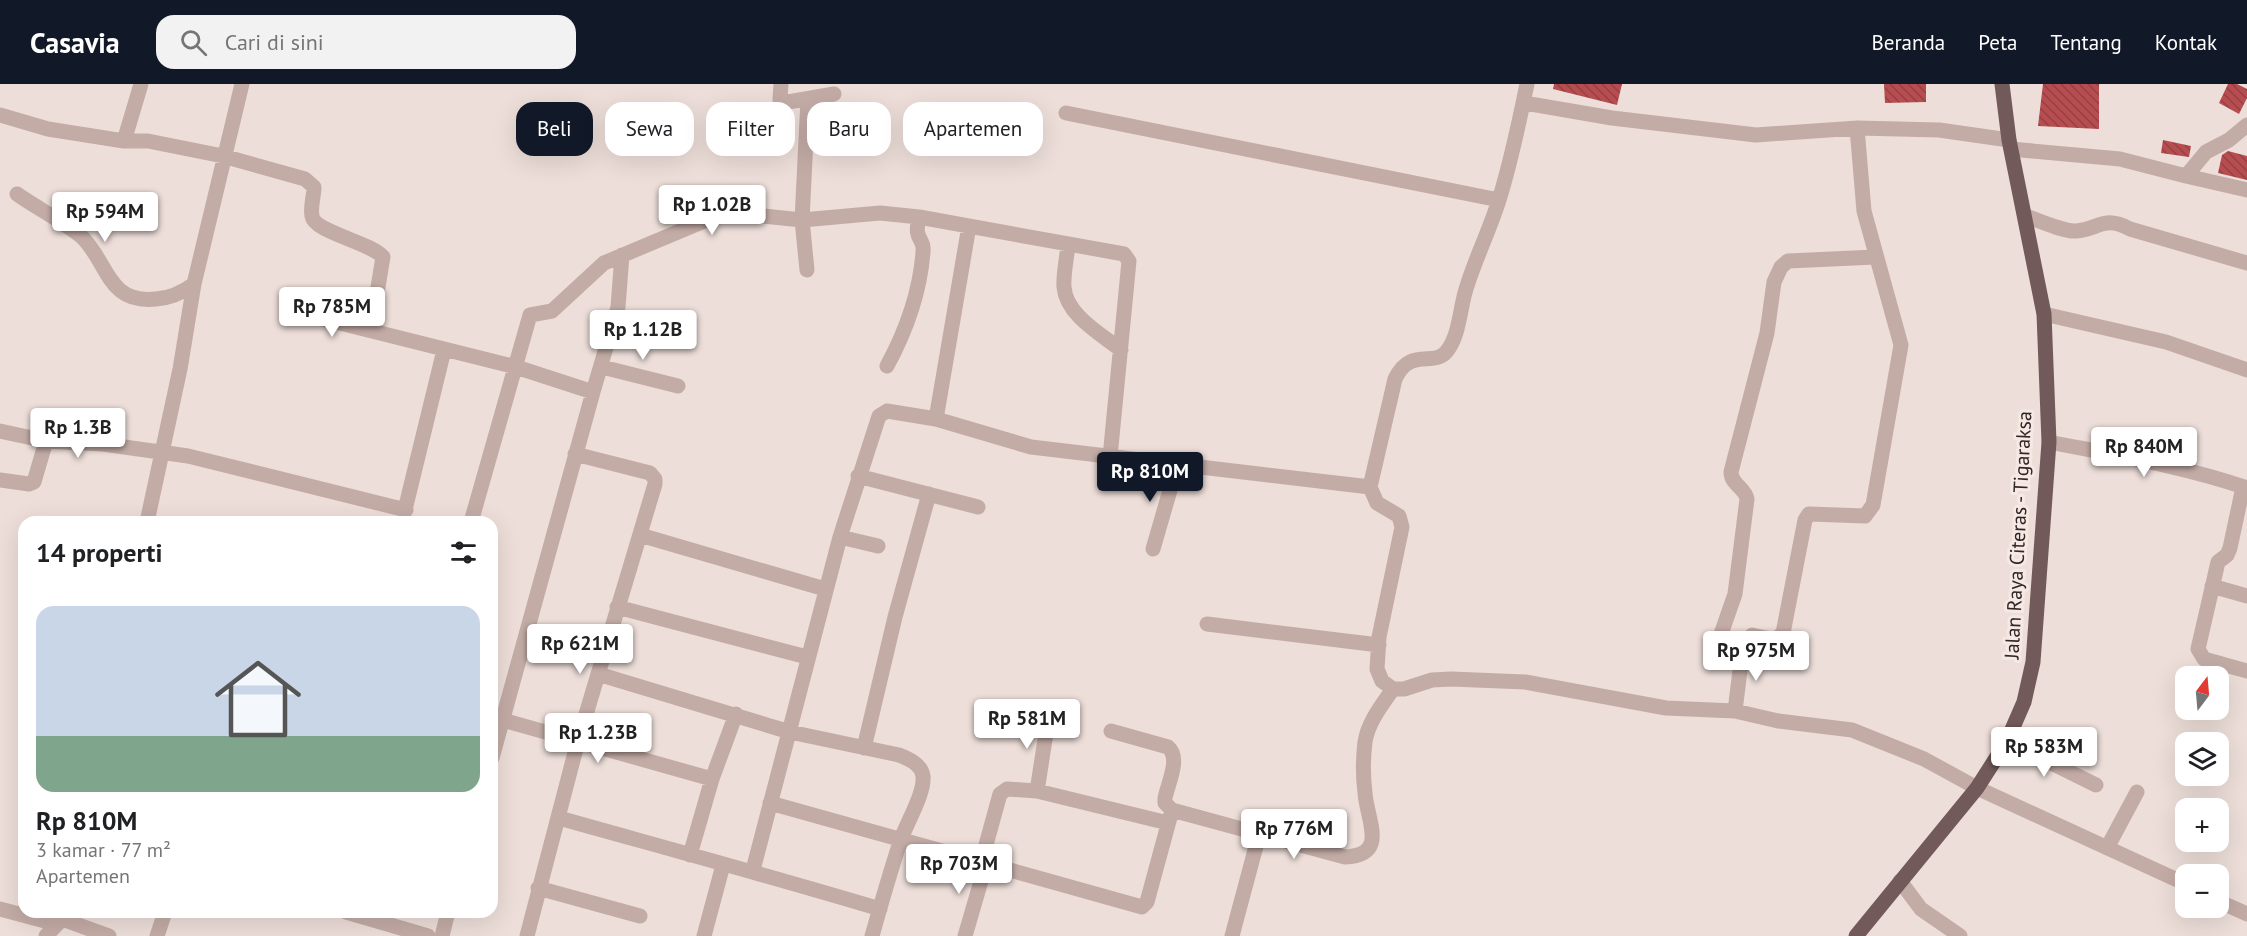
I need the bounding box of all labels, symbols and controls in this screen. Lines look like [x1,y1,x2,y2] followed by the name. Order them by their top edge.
[156,15,576,69] search box
[30,24,120,61] text: Casavia
[177,26,210,59] icon: search
[225,28,324,56] text: Cari di sini
[1872,29,1945,56] text: Beranda
[1978,29,2017,56] text: Peta
[2050,29,2122,56] text: Tentang
[2155,29,2217,56] text: Kontak
[516,102,593,156] chip: Beli
[605,102,694,156] chip: Sewa
[706,102,795,156] chip: Filter
[807,102,891,156] chip: Baru
[903,102,1043,156] chip: Apartemen
[650,185,774,236] pin: Rp 1.02B
[673,191,751,217] text: Rp 1.02B
[50,192,160,243] pin: Rp 594M
[66,198,144,224] text: Rp 594M
[277,287,387,338] pin: Rp 785M
[293,293,371,319] text: Rp 785M
[581,310,705,361] pin: Rp 1.12B
[604,316,682,342] text: Rp 1.12B
[23,408,133,459] pin: Rp 1.3B
[1998,410,2037,661] street label: Jalan Raya Citeras - Tigaraksa
[44,414,112,440] text: Rp 1.3B
[2089,427,2199,478] pin: Rp 840M
[2105,433,2183,459] text: Rp 840M
[1095,452,1205,503] pin: Rp 810M
[1111,458,1189,484] text: Rp 810M
[36,536,162,569] text: 14 properti
[447,536,480,569] icon: filters
[525,624,635,675] pin: Rp 621M
[541,630,619,656] text: Rp 621M
[1701,631,1811,682] pin: Rp 975M
[1717,637,1795,663] text: Rp 975M
[204,645,312,753] icon: home
[2175,666,2229,720] north arrow
[2175,666,2229,918] map controls
[972,699,1082,750] pin: Rp 581M
[988,705,1066,731] text: Rp 581M
[536,713,660,764] pin: Rp 1.23B
[559,719,637,745] text: Rp 1.23B
[1989,727,2099,778] pin: Rp 583M
[2175,732,2229,786] button: layers
[2005,733,2083,759] text: Rp 583M
[2175,798,2229,852] button: +
[36,804,137,837] text: Rp 810M
[1239,809,1349,860] pin: Rp 776M
[1255,815,1333,841] text: Rp 776M
[36,837,171,863] text: 3 kamar · 77 m²
[904,844,1014,895] pin: Rp 703M
[920,850,998,876] text: Rp 703M
[36,863,130,889] text: Apartemen
[2175,864,2229,918] button: −

